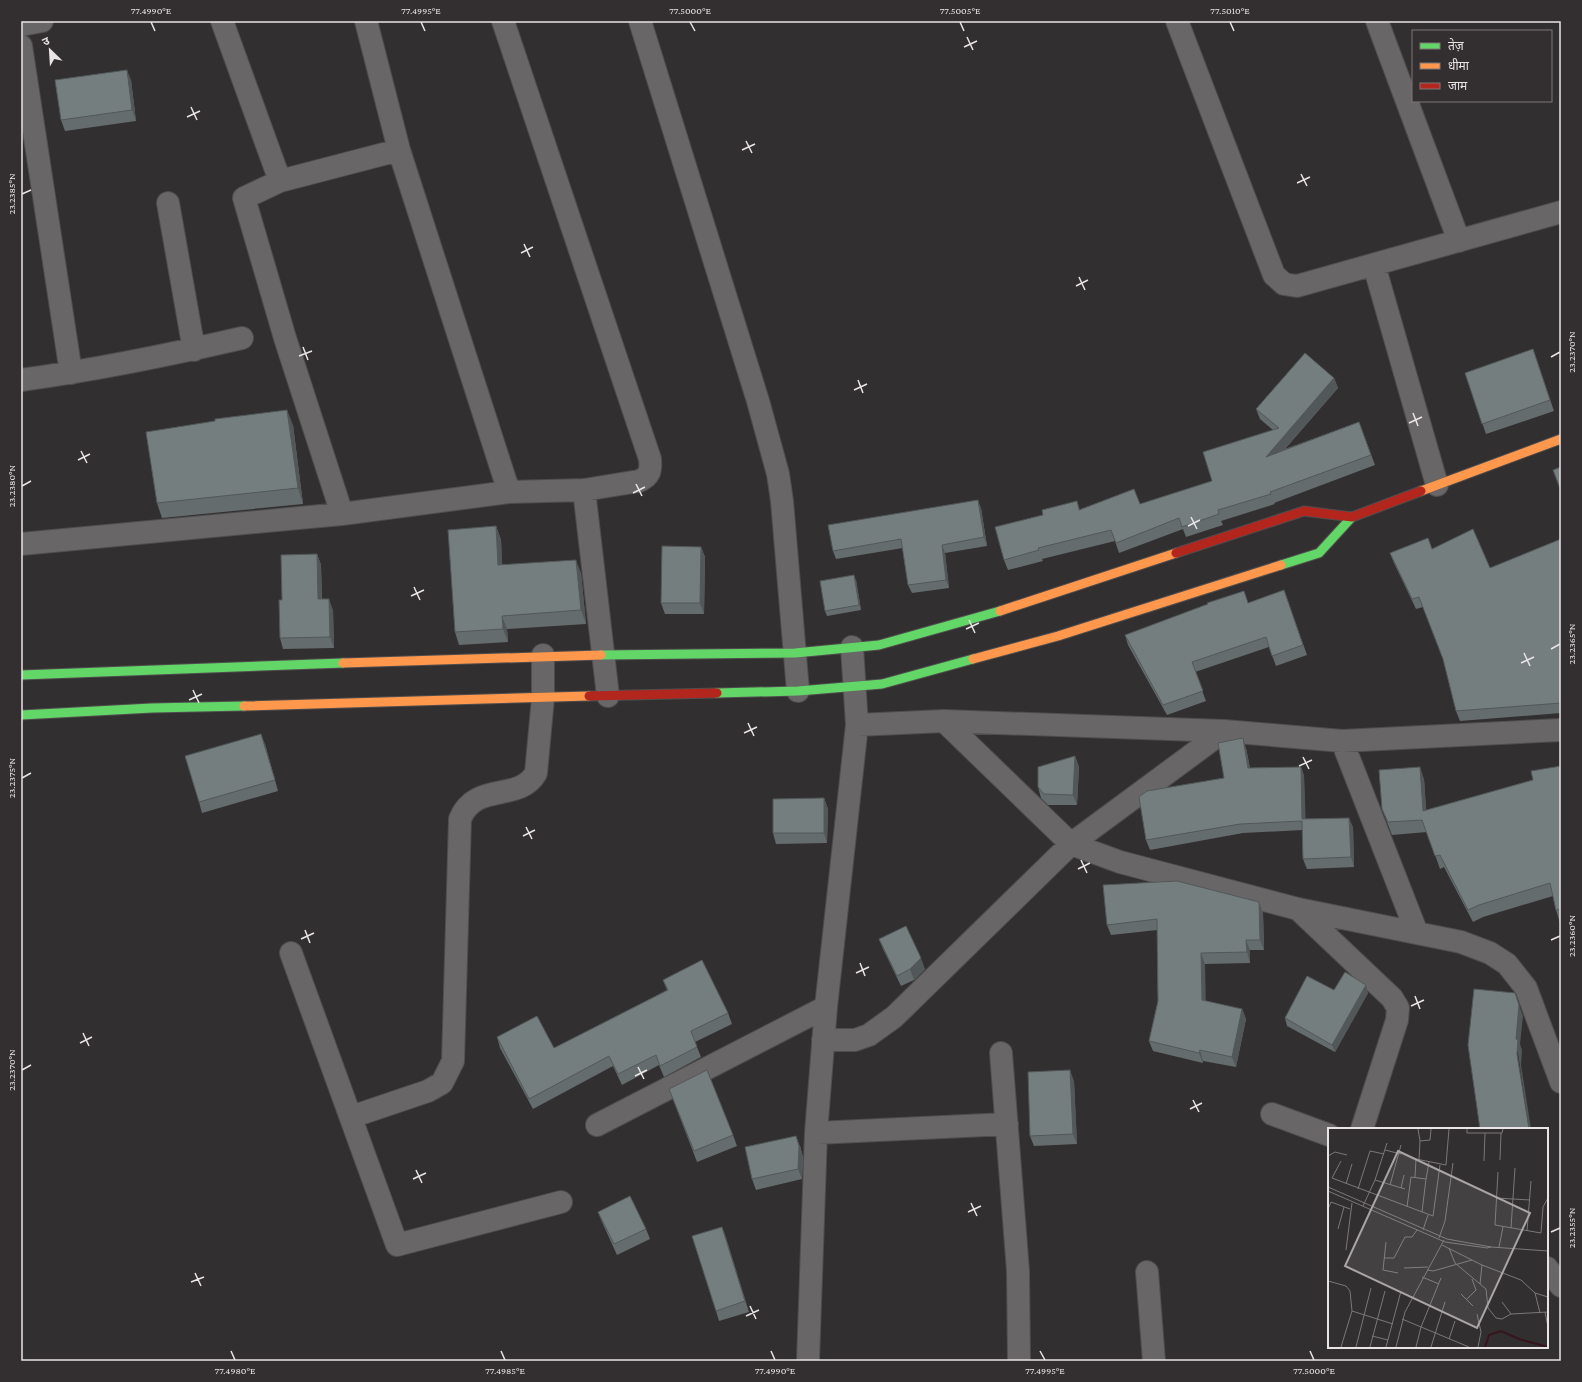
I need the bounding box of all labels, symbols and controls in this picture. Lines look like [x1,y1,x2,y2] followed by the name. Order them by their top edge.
[131,5,172,16] text: 77.4990°E
[401,5,441,16] text: 77.4995°E
[669,5,711,16] text: 77.5000°E
[940,5,981,16] text: 77.5005°E
[1210,5,1250,16] text: 77.5010°E
[30,30,70,70] north arrow
[1412,30,1552,102] legend
[40,34,52,48] text: उ
[1448,38,1465,53] text: तेज़
[1448,58,1470,73] text: धीमा
[1448,79,1468,93] text: जाम
[6,173,17,215] text: 23.2385°N
[1566,331,1577,373] text: 23.2370°N
[6,464,17,507] text: 23.2380°N
[1566,623,1577,664] text: 23.2365°N
[6,757,17,798] text: 23.2375°N
[1566,915,1577,957] text: 23.2360°N
[6,1049,17,1091] text: 23.2370°N
[1328,1128,1548,1348] inset map
[1566,1207,1577,1248] text: 23.2355°N
[215,1365,256,1376] text: 77.4980°E
[485,1365,525,1376] text: 77.4985°E
[755,1365,796,1376] text: 77.4990°E
[1025,1365,1065,1376] text: 77.4995°E
[1293,1365,1335,1376] text: 77.5000°E

